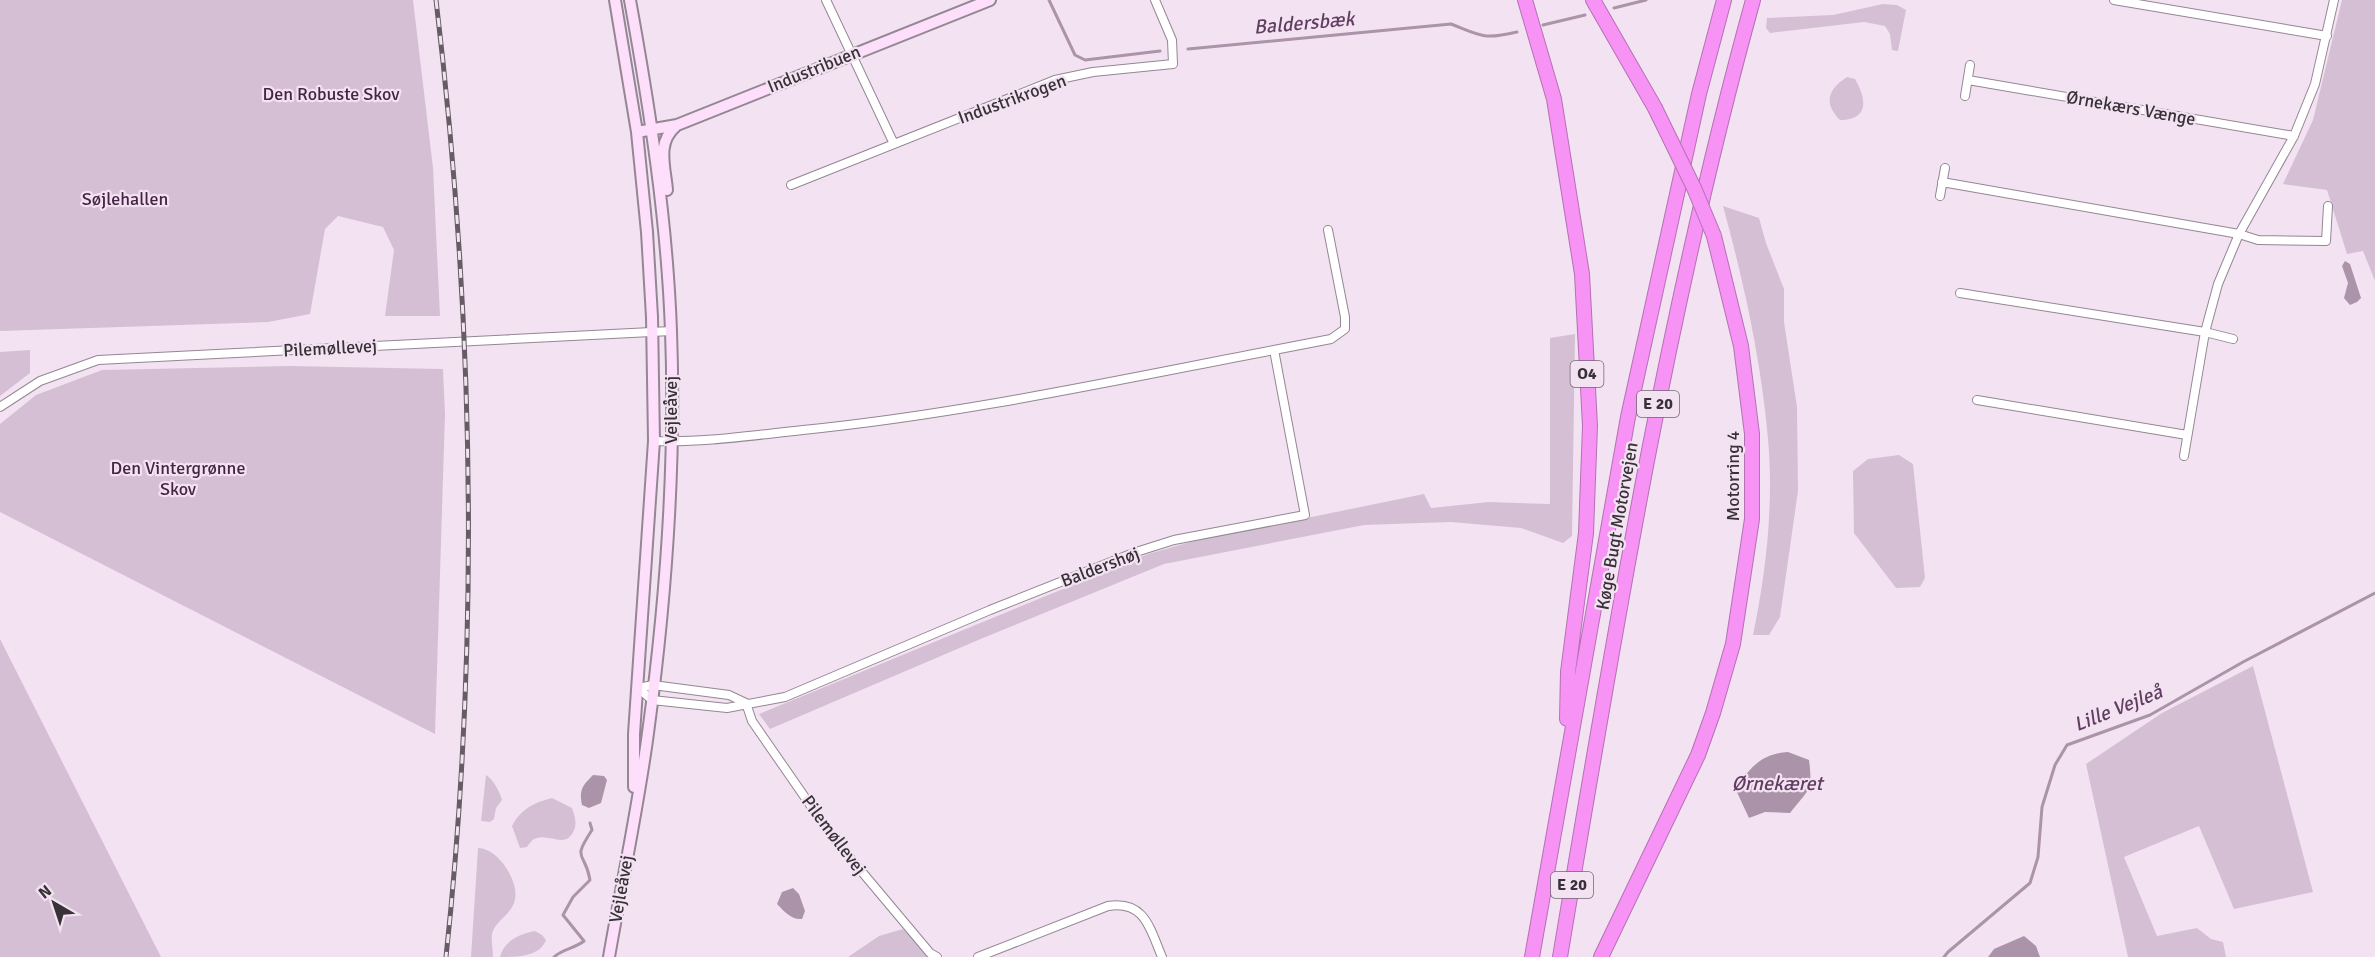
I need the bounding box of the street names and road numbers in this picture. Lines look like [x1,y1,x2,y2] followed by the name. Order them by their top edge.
[764,40,864,98] street label: Industribuen
[955,69,1069,129] street label: Industrikrogen
[2065,86,2197,130] street label: Ørnekærs Vænge
[283,335,377,361] street label: Pilemøllevej
[1570,361,1604,387] road number: O4
[660,376,682,444] street label: Vejleåvej
[1637,391,1679,417] road number: E 20
[1722,430,1744,521] street label: Motorring 4
[1591,440,1643,612] street label: Køge Bugt Motorvejen
[1058,542,1142,592] street label: Baldershøj
[797,791,871,879] street label: Pilemøllevej
[604,853,638,925] street label: Vejleåvej
[1551,872,1593,898] road number: E 20

